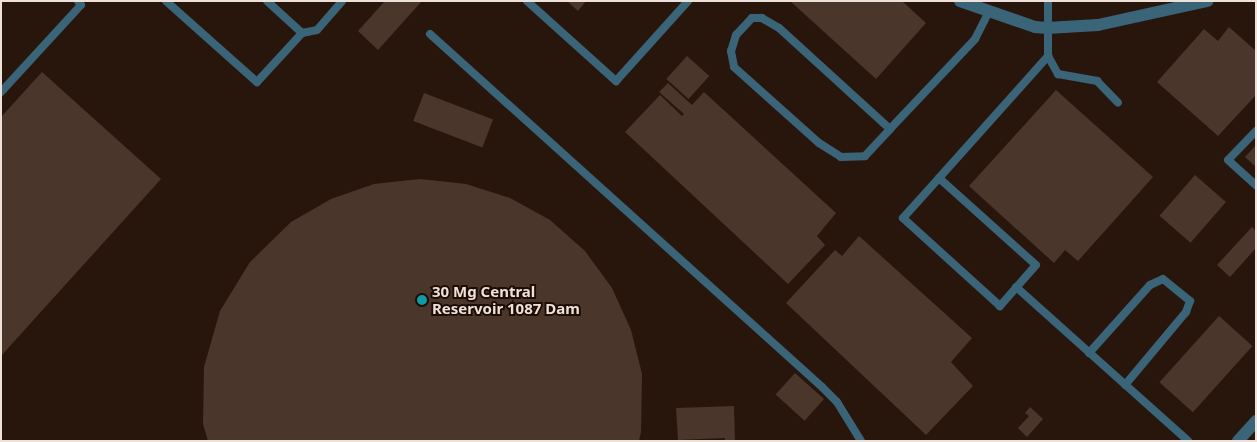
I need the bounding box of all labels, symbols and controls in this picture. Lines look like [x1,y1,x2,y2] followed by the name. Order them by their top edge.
[432,282,580,317] place label: 30 Mg Central Reservoir 1087 Dam
[416,294,428,306] marker: 30 Mg Central Reservoir 1087 Dam

